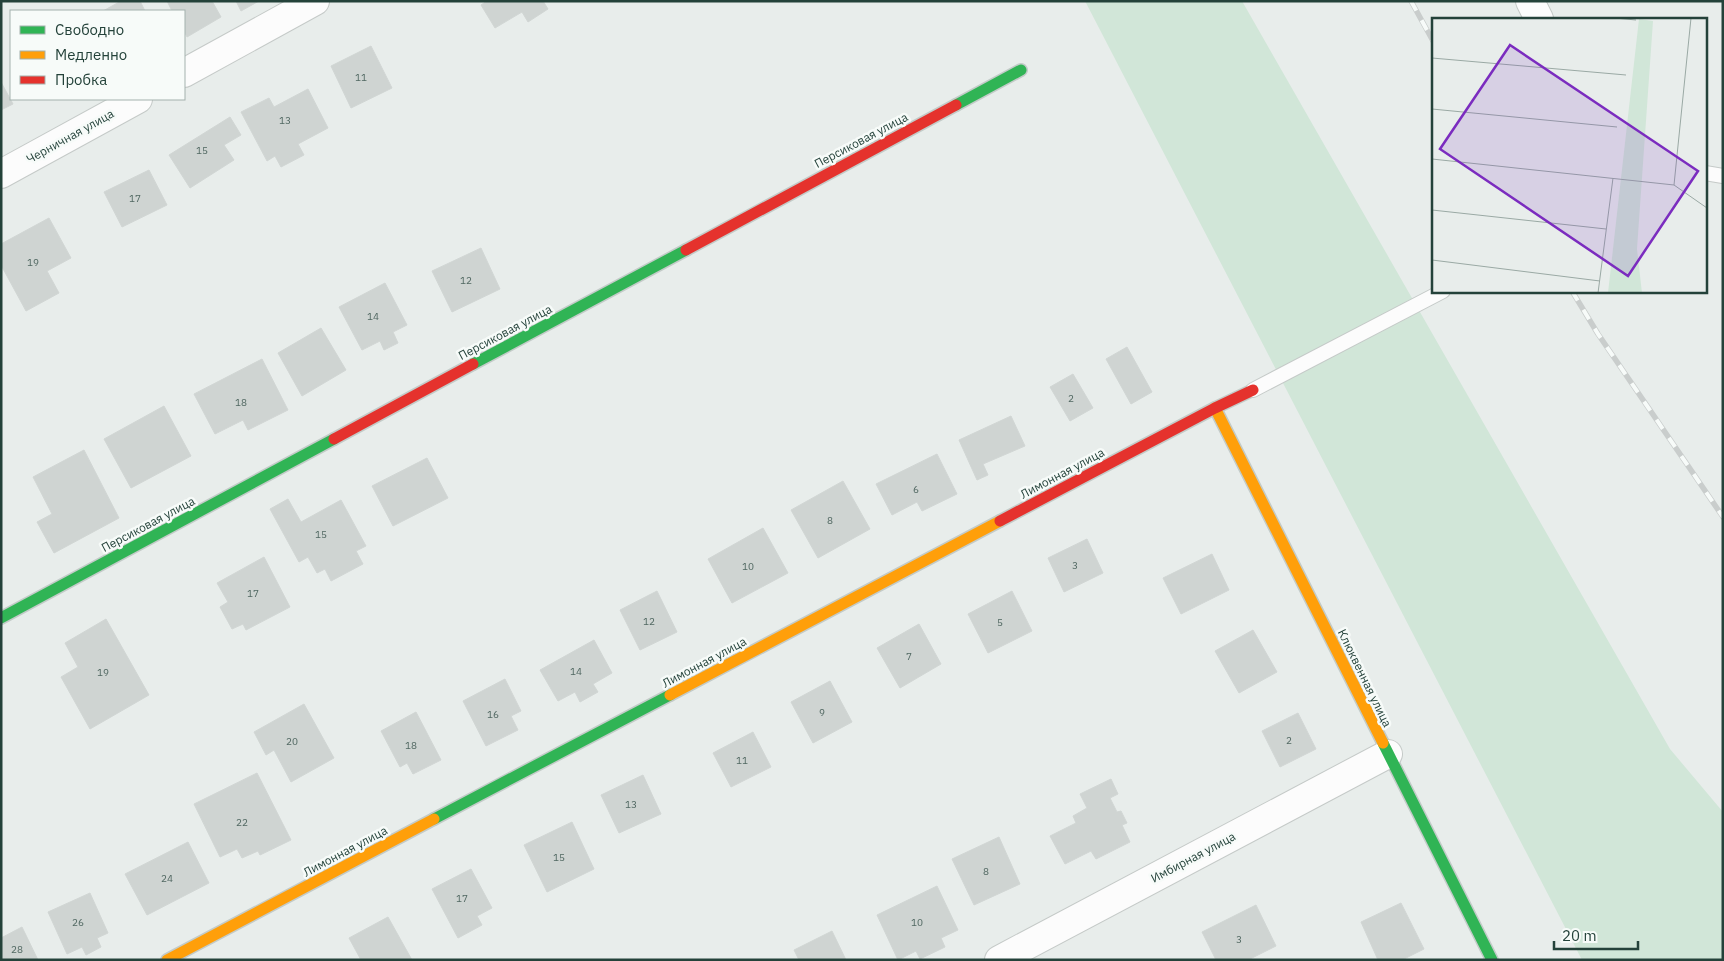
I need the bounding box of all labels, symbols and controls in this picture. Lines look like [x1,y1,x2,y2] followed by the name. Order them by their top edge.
[10,10,185,100] legend
[1432,18,1706,292] inset map
[55,20,124,39] text: Свободно
[55,45,127,64] text: Медленно
[55,70,107,89] text: Пробка
[355,71,367,84] house number: 11
[24,105,117,166] street label: Черничная улица
[812,109,911,171] street label: Персиковая улица
[279,114,291,127] house number: 13
[196,144,208,157] house number: 15
[129,192,141,205] house number: 17
[27,256,39,269] house number: 19
[460,274,472,287] house number: 12
[456,301,555,363] street label: Персиковая улица
[367,310,379,323] house number: 14
[1068,392,1074,405] house number: 2
[235,396,247,409] house number: 18
[1017,444,1107,502] street label: Лимонная улица
[913,483,919,496] house number: 6
[99,493,198,555] street label: Персиковая улица
[827,514,833,527] house number: 8
[315,528,327,541] house number: 15
[1072,559,1078,572] house number: 3
[742,560,754,573] house number: 10
[247,587,259,600] house number: 17
[643,615,655,628] house number: 12
[997,616,1003,629] house number: 5
[1335,627,1395,730] street label: Клюквенная улица
[659,633,749,691] street label: Лимонная улица
[906,650,912,663] house number: 7
[570,665,582,678] house number: 14
[97,666,109,679] house number: 19
[819,706,825,719] house number: 9
[487,708,499,721] house number: 16
[1286,734,1292,747] house number: 2
[286,735,298,748] house number: 20
[405,739,417,752] house number: 18
[736,754,748,767] house number: 11
[625,798,637,811] house number: 13
[236,816,248,829] house number: 22
[300,822,390,880] street label: Лимонная улица
[1148,828,1238,886] street label: Имбирная улица
[553,851,565,864] house number: 15
[983,865,989,878] house number: 8
[161,872,173,885] house number: 24
[456,892,468,905] house number: 17
[72,916,84,929] house number: 26
[911,916,923,929] house number: 10
[1554,918,1638,950] scale bar
[1562,926,1597,945] text: 20 m
[1236,933,1242,946] house number: 3
[11,943,23,956] house number: 28

